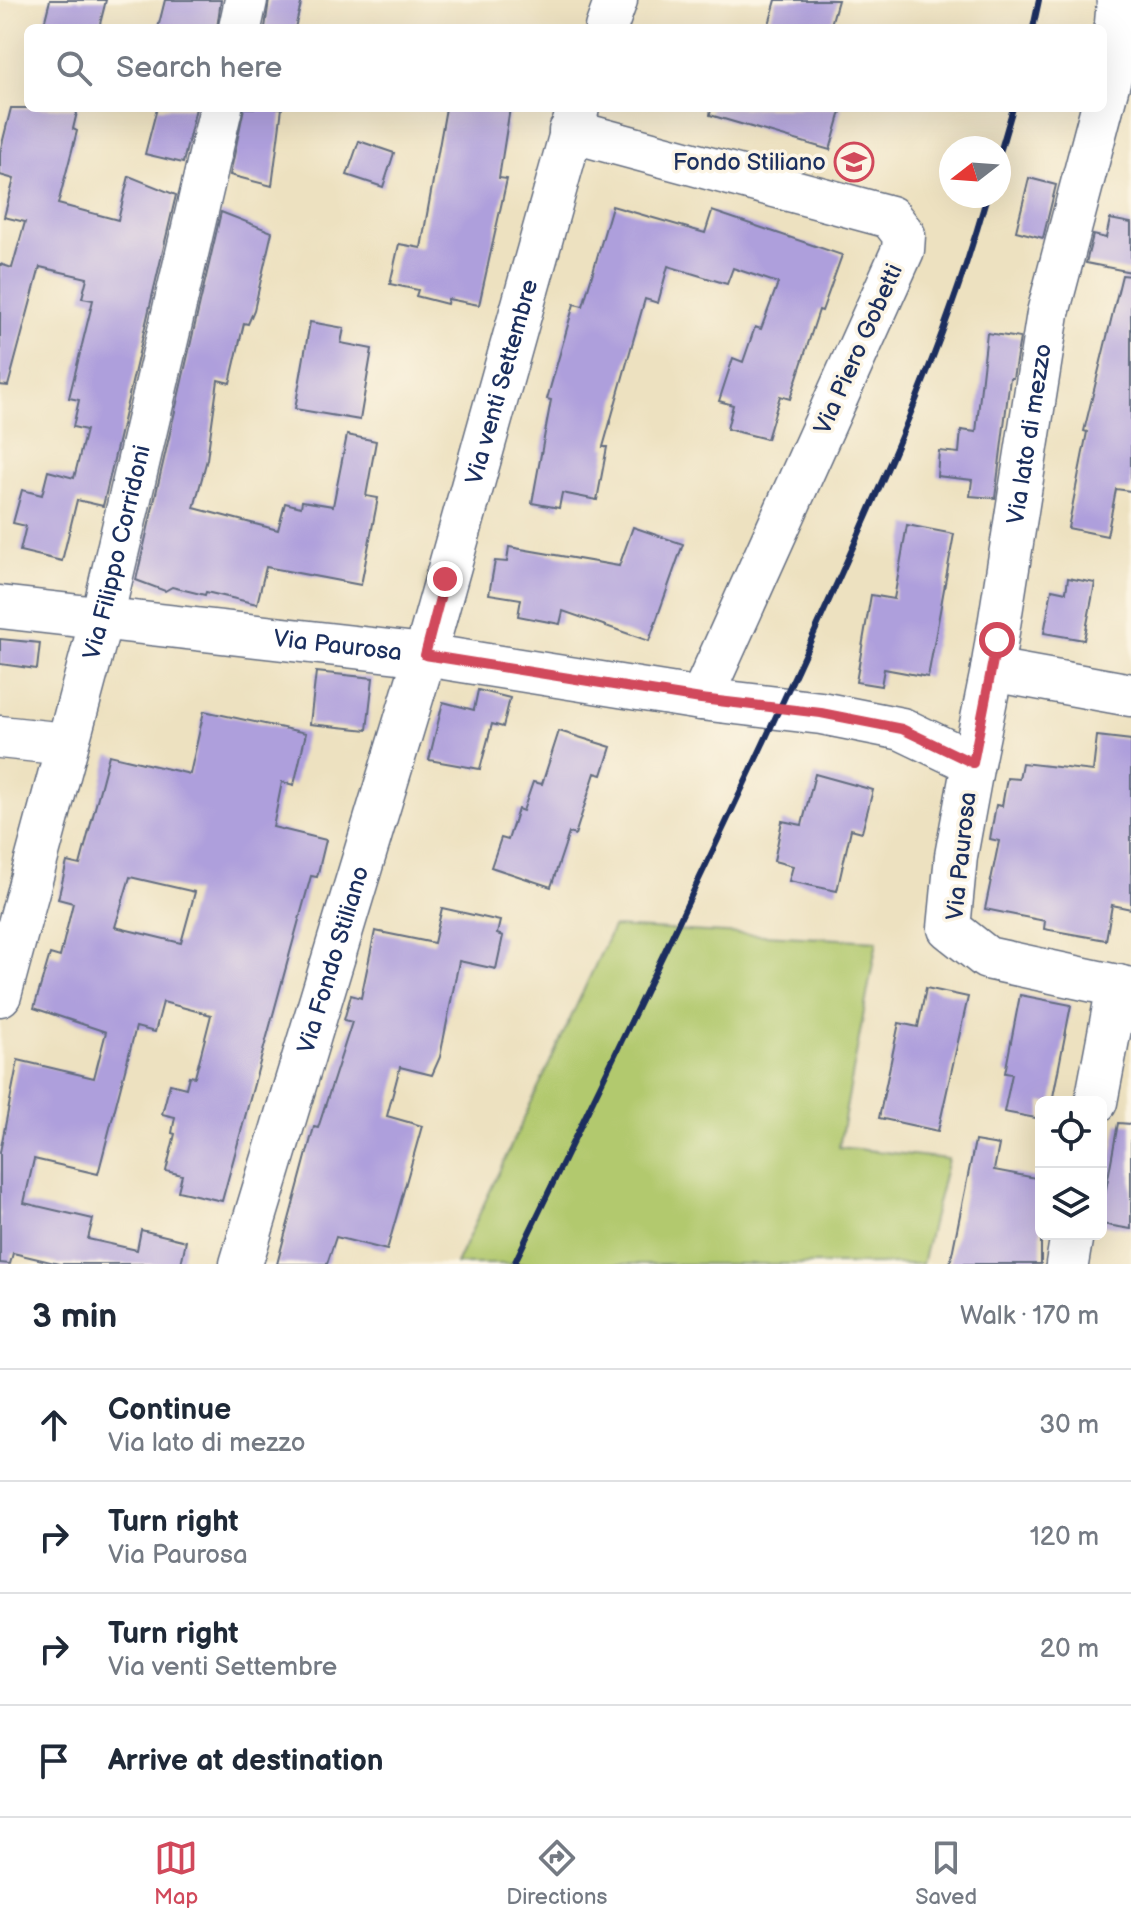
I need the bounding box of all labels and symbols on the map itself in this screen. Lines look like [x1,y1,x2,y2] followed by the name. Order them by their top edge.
[939,136,1011,208] north arrow
[833,141,875,183] school or university icon: Fondo Stiliano
[673,148,826,177] place label: Fondo Stiliano
[808,259,909,439] street label: Via Piero Gobetti
[459,276,544,488] street label: Via venti Settembre
[1001,342,1058,526] street label: Via lato di mezzo
[77,442,157,663] street label: Via Filippo Corridoni
[427,561,463,597] route end
[979,622,1015,658] route start
[272,624,404,667] street label: Via Paurosa
[940,790,983,922] street label: Via Paurosa
[292,863,375,1057] street label: Via Fondo Stiliano

